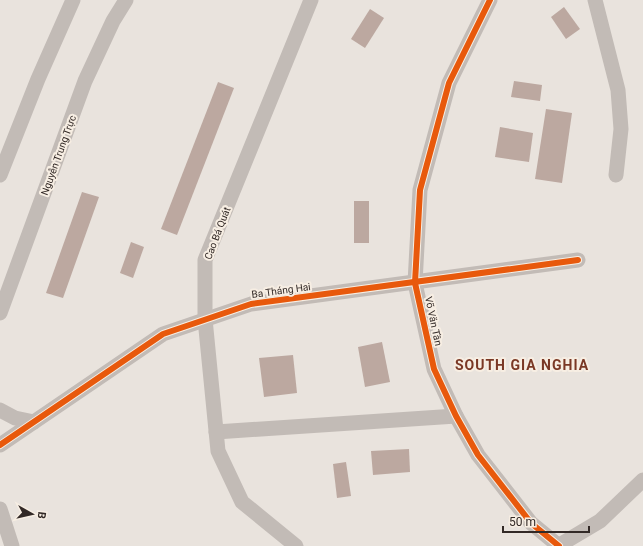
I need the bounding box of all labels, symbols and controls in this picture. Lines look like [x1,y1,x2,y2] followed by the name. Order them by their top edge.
[38,113,79,197] street label: Nguyễn Trung Trực
[202,205,233,261] street label: Cao Bá Quát
[251,281,311,300] street label: Ba Tháng Hai
[423,295,444,347] street label: Võ Văn Tần
[455,357,589,373] district label: SOUTH GIA NGHIA
[12,494,52,534] north arrow
[503,508,589,534] scale bar
[34,511,48,520] text: B
[509,515,536,529] text: 50 m

